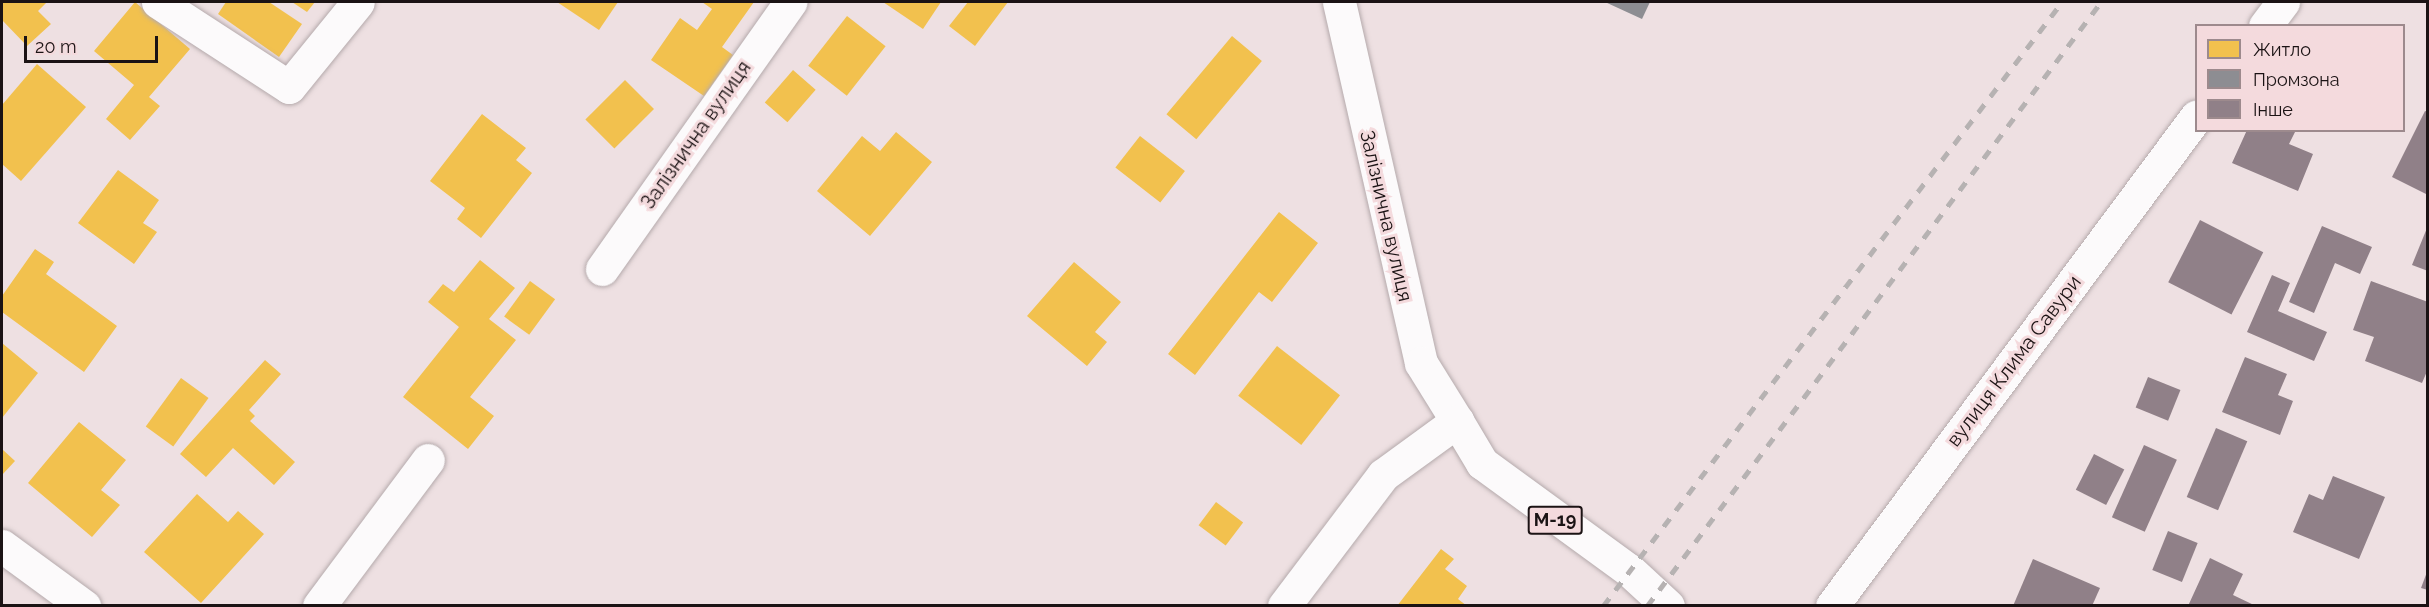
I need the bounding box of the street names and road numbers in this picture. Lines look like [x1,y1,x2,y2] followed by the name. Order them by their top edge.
[636,56,756,214] street label: Залізнична вулиця
[1355,128,1417,304] street label: Залізнична вулиця
[1942,271,2086,451] street label: вулиця Клима Савури
[1526,505,1584,535] road number: М-19

